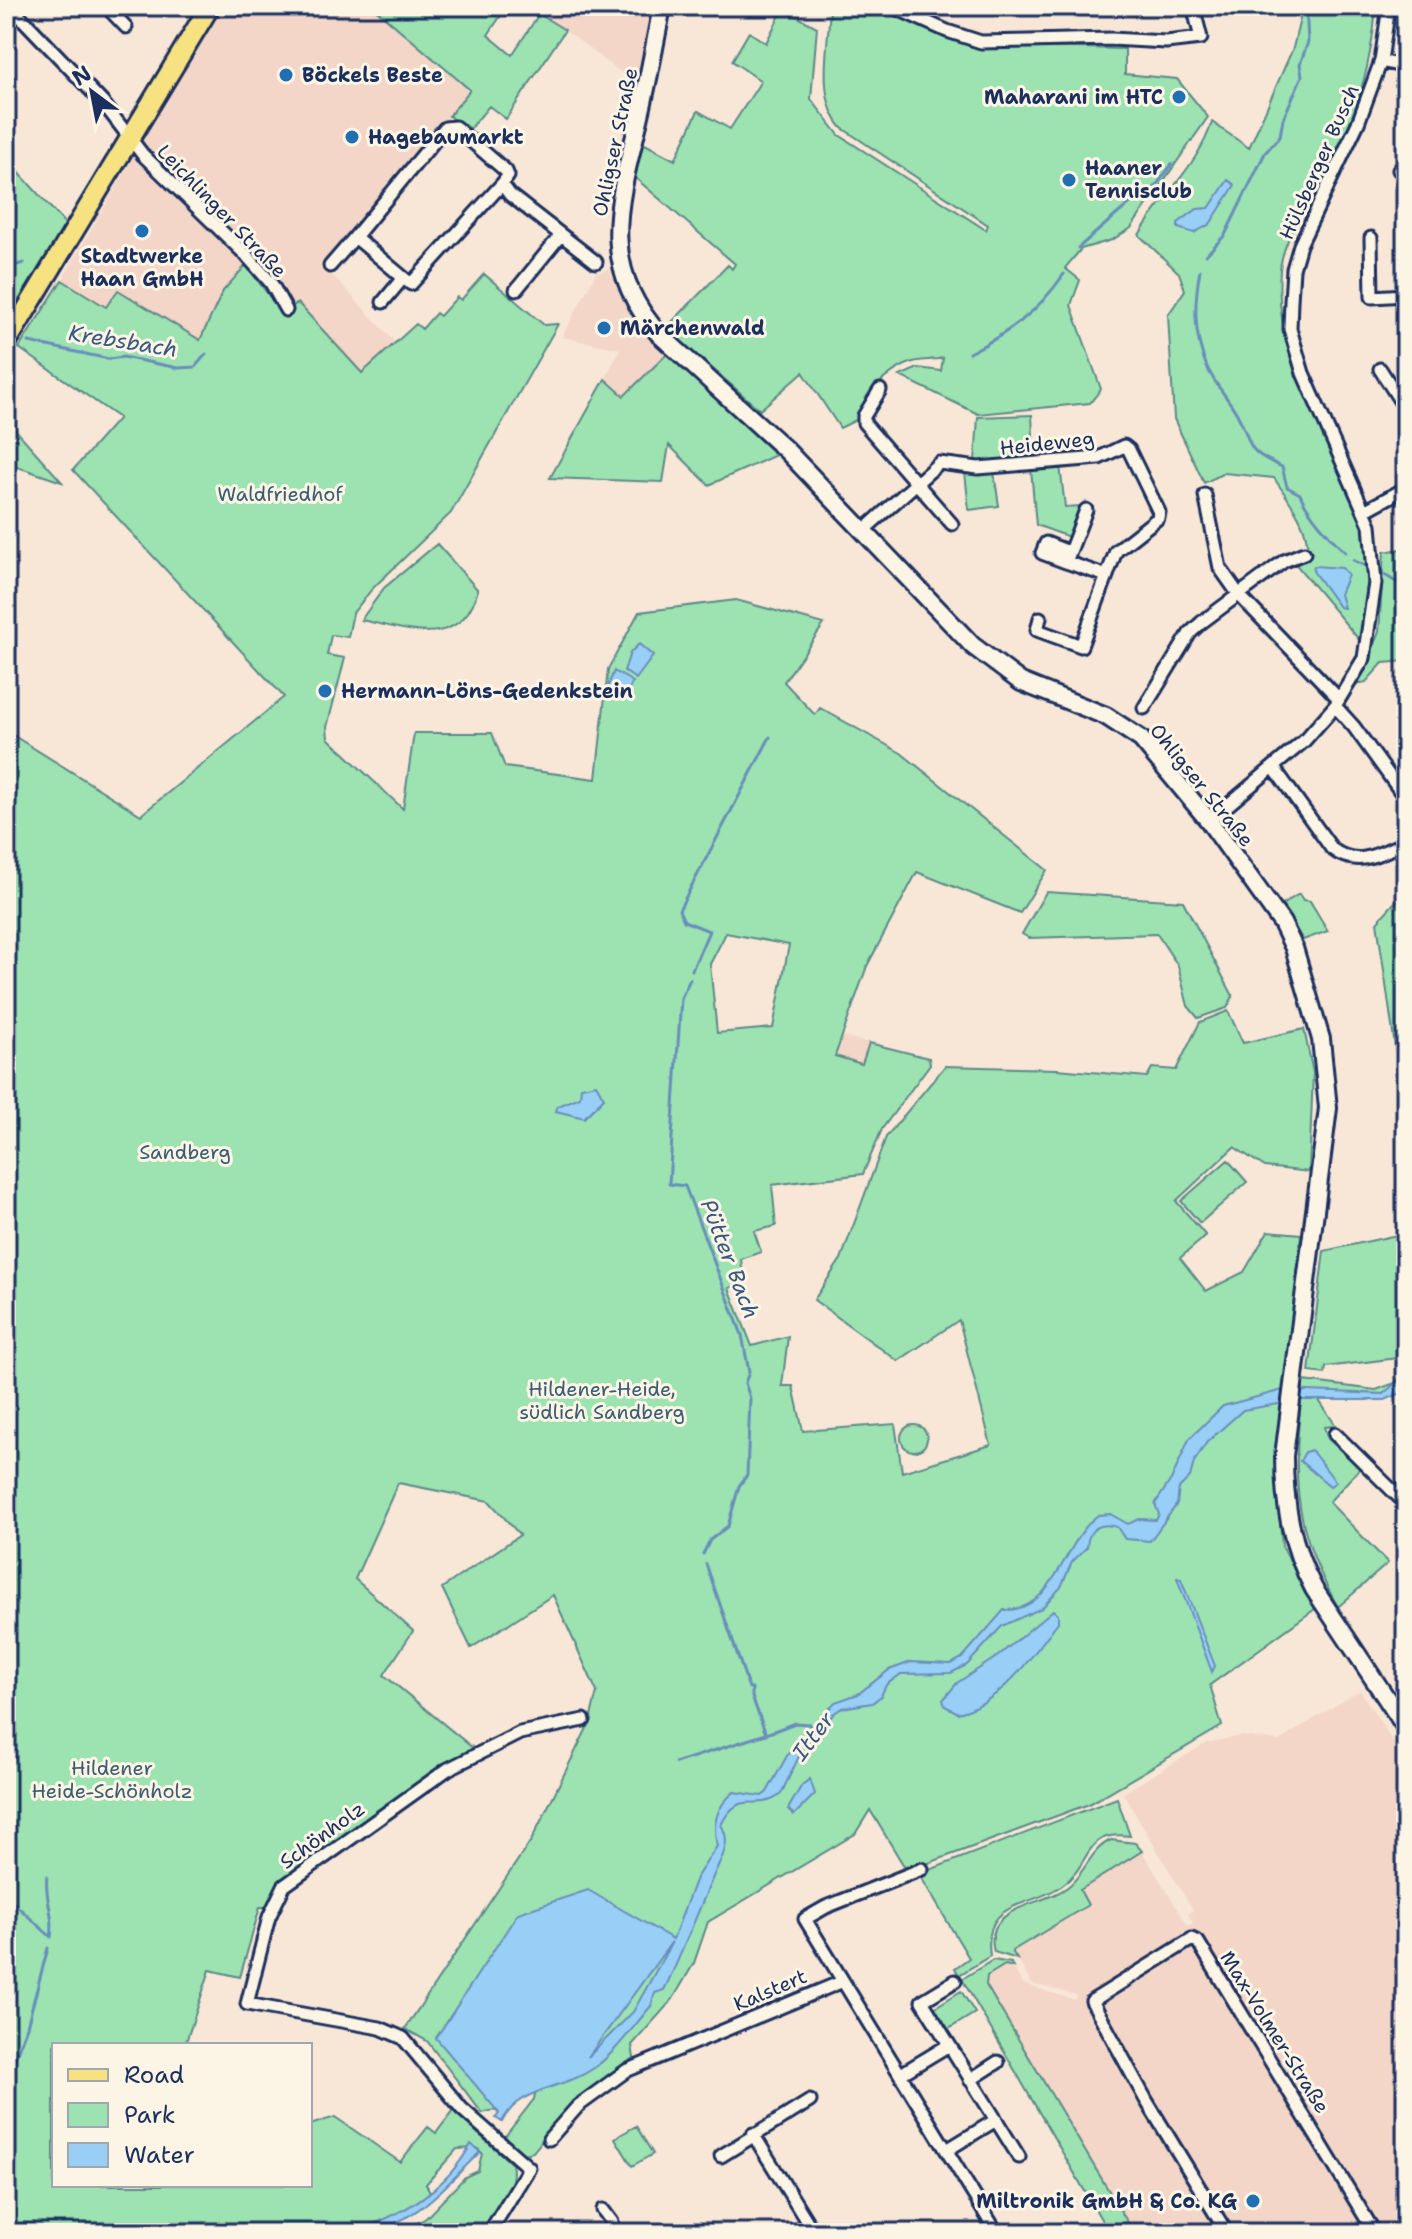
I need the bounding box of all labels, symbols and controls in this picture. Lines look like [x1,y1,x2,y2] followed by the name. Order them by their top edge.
[52,52,132,132] north arrow
[67,59,97,92] text: N
[302,62,443,88] place label: Böckels Beste
[587,65,643,219] street label: Ohligser Straße
[277,66,295,84] marker: Böckels Beste
[1273,80,1365,244] street label: Hülsberger Busch
[984,84,1163,110] place label: Maharani im HTC
[1170,88,1188,106] marker: Maharani im HTC
[368,124,524,150] place label: Hagebaumarkt
[343,128,361,146] marker: Hagebaumarkt
[151,139,293,283] street label: Leichlinger Straße
[1085,155,1192,204] place label: Haaner Tennisclub
[1060,171,1078,189] marker: Haaner Tennisclub
[133,222,151,240] marker: Stadtwerke Haan GmbH
[80,243,204,292] place label: Stadtwerke Haan GmbH
[620,315,765,341] place label: Märchenwald
[66,318,180,364] water label: Krebsbach
[595,319,613,337] marker: Märchenwald
[998,425,1096,461] street label: Heideweg
[217,481,343,507] park label: Waldfriedhof
[341,678,633,704] place label: Hermann-Löns-Gedenkstein
[316,682,334,700] marker: Hermann-Löns-Gedenkstein
[1144,718,1260,852] street label: Ohligser Straße
[139,1139,231,1165] park label: Sandberg
[694,1195,766,1323] water label: Pütter Bach
[519,1376,685,1425] park label: Hildener-Heide, südlich Sandberg
[785,1705,841,1767] water label: Itter
[31,1755,193,1804] park label: Hildener Heide-Schönholz
[274,1795,370,1875] street label: Schönholz
[1215,1946,1335,2118] street label: Max-Volmer-Straße
[729,1963,811,2017] street label: Kalstert
[52,2043,312,2187] legend
[124,2059,184,2091] text: Road
[124,2099,176,2131] text: Park
[124,2139,195,2171] text: Water
[976,2188,1237,2214] place label: Miltronik GmbH & Co. KG
[1244,2192,1262,2210] marker: Miltronik GmbH & Co. KG

